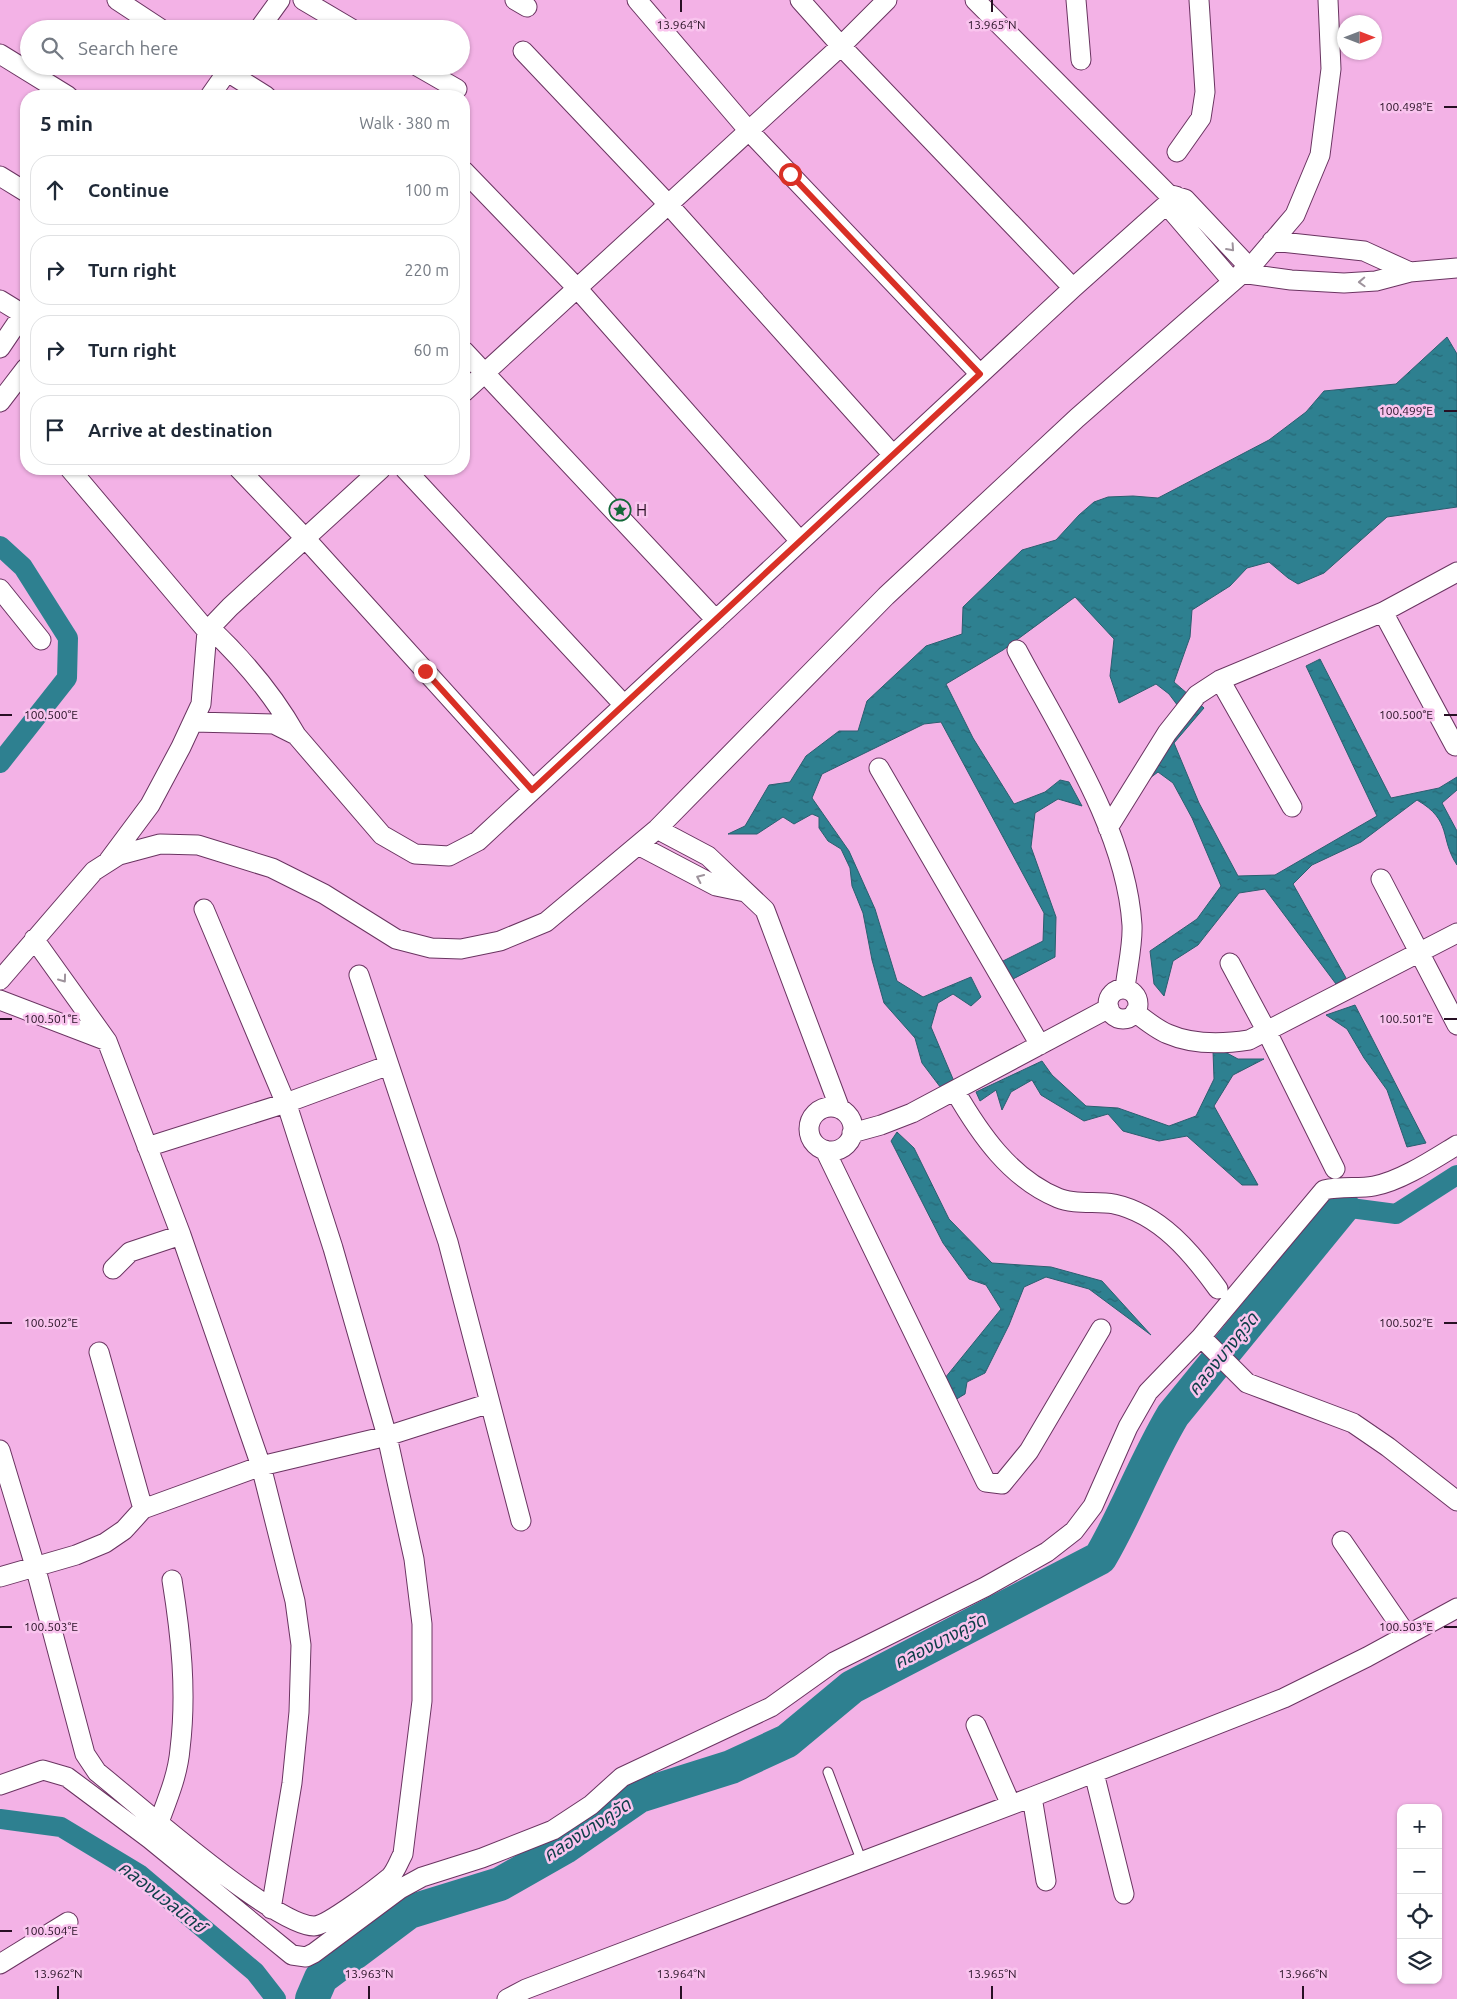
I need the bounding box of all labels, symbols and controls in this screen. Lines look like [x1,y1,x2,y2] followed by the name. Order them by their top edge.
[1337,15,1382,60] north arrow
[656,18,706,31] text: 13.964°N
[967,18,1017,31] text: 13.965°N
[20,20,470,75] search box
[38,34,66,62] icon: search
[78,37,178,59] text: Search here
[1379,100,1433,113] text: 100.498°E
[40,111,93,135] text: 5 min
[359,114,450,132] text: Walk · 380 m
[779,163,802,186] route start
[41,176,69,204] icon: ahead
[88,179,169,201] text: Continue
[404,181,449,199] text: 100 m
[1225,242,1234,251] one-way arrow
[41,256,69,284] icon: right
[88,259,176,281] text: Turn right
[404,261,449,279] text: 220 m
[1358,277,1366,287] one-way arrow
[41,336,69,364] icon: right
[88,339,176,361] text: Turn right
[413,341,449,359] text: 60 m
[1379,404,1433,417] text: 100.499°E
[41,416,69,444] icon: arrive
[88,419,273,441] text: Arrive at destination
[608,498,632,522] place icon: H
[636,501,647,519] place label: H
[414,660,437,683] route end
[24,708,78,721] text: 100.500°E
[1379,708,1433,721] text: 100.500°E
[696,873,705,884] one-way arrow
[57,973,65,982] one-way arrow
[24,1012,78,1025] text: 100.501°E
[1379,1012,1433,1025] text: 100.501°E
[1183,1307,1264,1400] water label: คลองบางคูวัด
[24,1316,78,1329] text: 100.502°E
[1379,1316,1433,1329] text: 100.502°E
[890,1608,990,1674] water label: คลองบางคูวัด
[24,1620,78,1633] text: 100.503°E
[1379,1620,1433,1633] text: 100.503°E
[539,1793,636,1867] water label: คลองบางคูวัด
[1397,1804,1442,1984] map controls
[1397,1804,1442,1849] button: +
[1397,1849,1442,1894] button: −
[115,1856,212,1938] water label: คลองนวลนิตย์
[1397,1894,1442,1939] button: locate
[24,1924,78,1937] text: 100.504°E
[1397,1939,1442,1984] button: layers
[33,1967,83,1980] text: 13.962°N
[344,1967,394,1980] text: 13.963°N
[656,1967,706,1980] text: 13.964°N
[967,1967,1017,1980] text: 13.965°N
[1278,1967,1328,1980] text: 13.966°N

